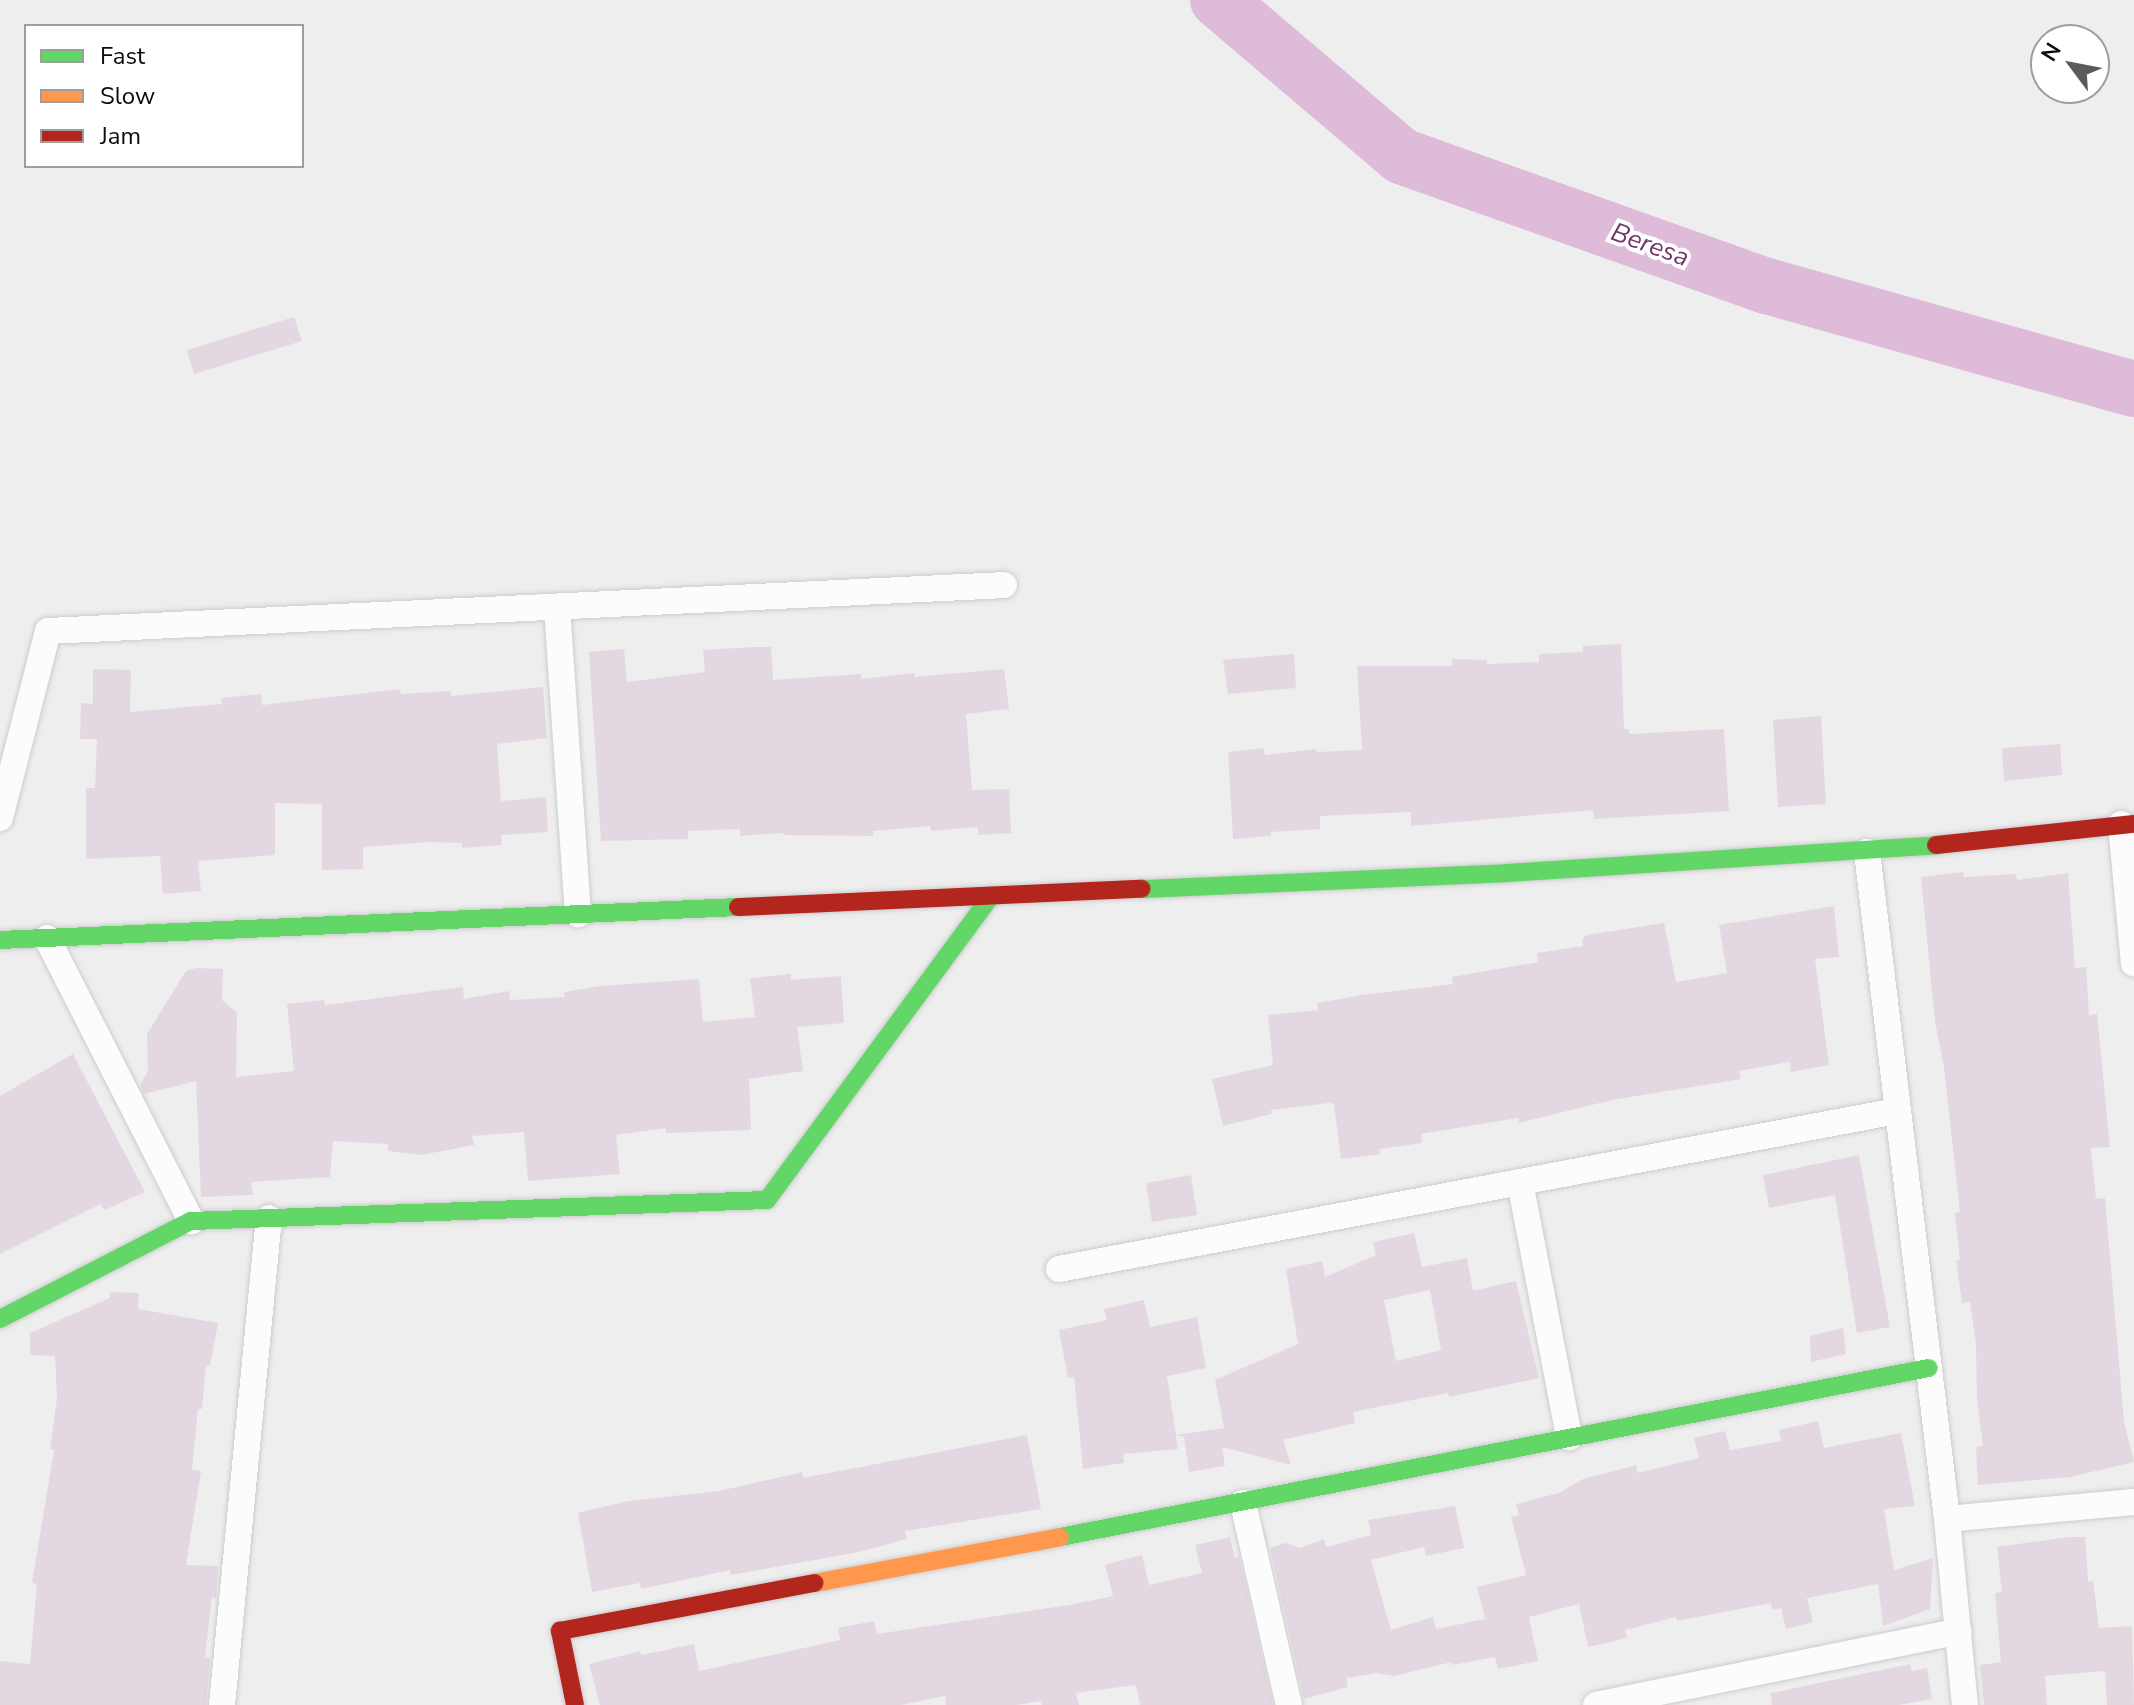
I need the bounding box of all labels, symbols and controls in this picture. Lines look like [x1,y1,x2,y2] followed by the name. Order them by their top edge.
[24,24,304,168] legend
[2030,24,2110,104] north arrow
[2034,37,2068,67] text: N
[100,40,145,72] text: Fast
[100,80,155,112] text: Slow
[100,120,141,152] text: Jam
[1607,217,1693,273] water label: Beresa

